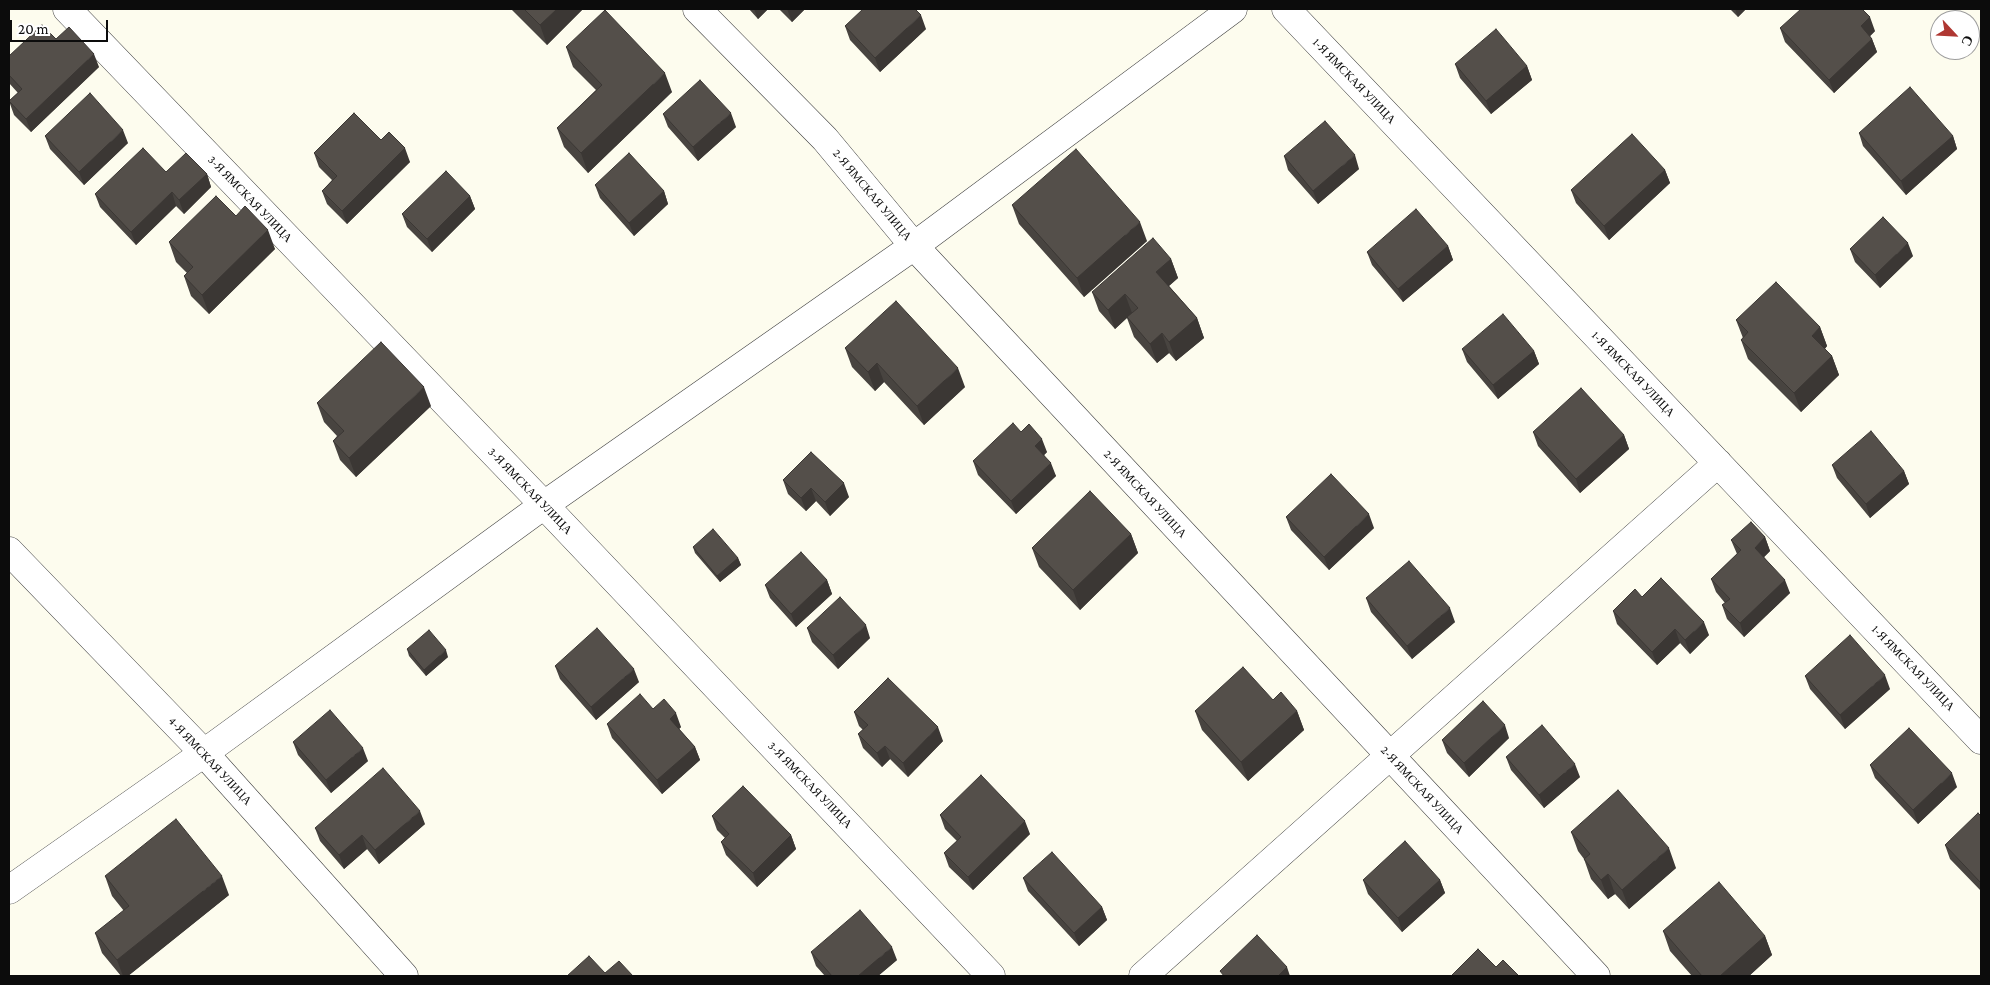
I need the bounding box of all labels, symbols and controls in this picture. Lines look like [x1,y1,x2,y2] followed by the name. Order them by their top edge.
[12,10,110,42] scale bar
[1930,10,1980,60] north arrow
[18,21,49,37] text: 20 m
[1958,33,1977,49] text: С
[1309,35,1399,127] street label: 1-Я ЯМСКАЯ УЛИЦА
[829,146,915,244] street label: 2-Я ЯМСКАЯ УЛИЦА
[205,153,295,245] street label: 3-Я ЯМСКАЯ УЛИЦА
[1588,328,1678,420] street label: 1-Я ЯМСКАЯ УЛИЦА
[485,445,575,537] street label: 3-Я ЯМСКАЯ УЛИЦА
[1100,447,1190,541] street label: 2-Я ЯМСКАЯ УЛИЦА
[1868,622,1958,714] street label: 1-Я ЯМСКАЯ УЛИЦА
[165,714,255,808] street label: 4-Я ЯМСКАЯ УЛИЦА
[765,739,855,831] street label: 3-Я ЯМСКАЯ УЛИЦА
[1377,743,1467,837] street label: 2-Я ЯМСКАЯ УЛИЦА

